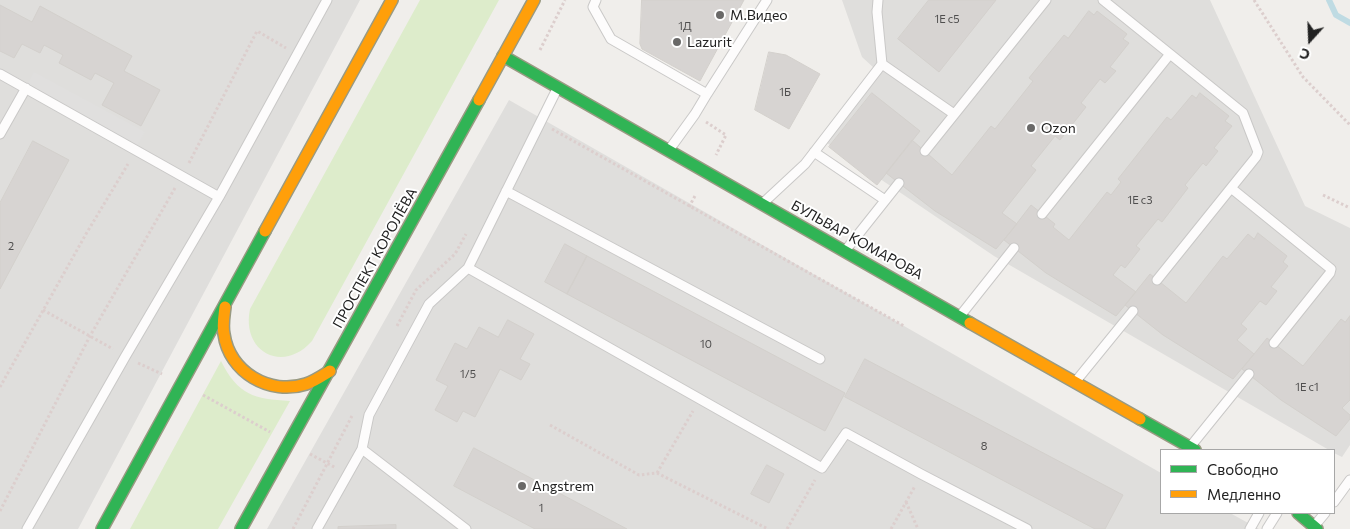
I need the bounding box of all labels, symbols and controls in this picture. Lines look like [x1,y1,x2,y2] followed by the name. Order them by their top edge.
[730,7,788,23] place label: М.Видео
[714,9,726,21] marker: М.Видео
[934,12,960,26] house number: 1Е с5
[1285,15,1335,65] north arrow
[678,19,692,33] house number: 1Д
[687,34,732,50] place label: Lazurit
[671,36,683,48] marker: Lazurit
[1297,45,1312,64] text: С
[779,85,791,99] house number: 1Б
[1041,120,1076,136] place label: Ozon
[1025,122,1037,134] marker: Ozon
[329,185,421,331] street label: ПРОСПЕКТ КОРОЛЁВА
[1127,193,1153,207] house number: 1Е с3
[788,197,926,283] street label: БУЛЬВАР КОМАРОВА
[8,239,14,253] house number: 2
[700,337,712,351] house number: 10
[460,367,476,381] house number: 1/5
[1295,380,1319,394] house number: 1Е с1
[981,439,987,453] house number: 8
[1160,449,1335,514] legend
[1207,460,1278,478] text: Свободно
[532,478,594,494] place label: Angstrem
[516,480,528,492] marker: Angstrem
[1207,485,1281,503] text: Медленно
[539,501,543,515] house number: 1

